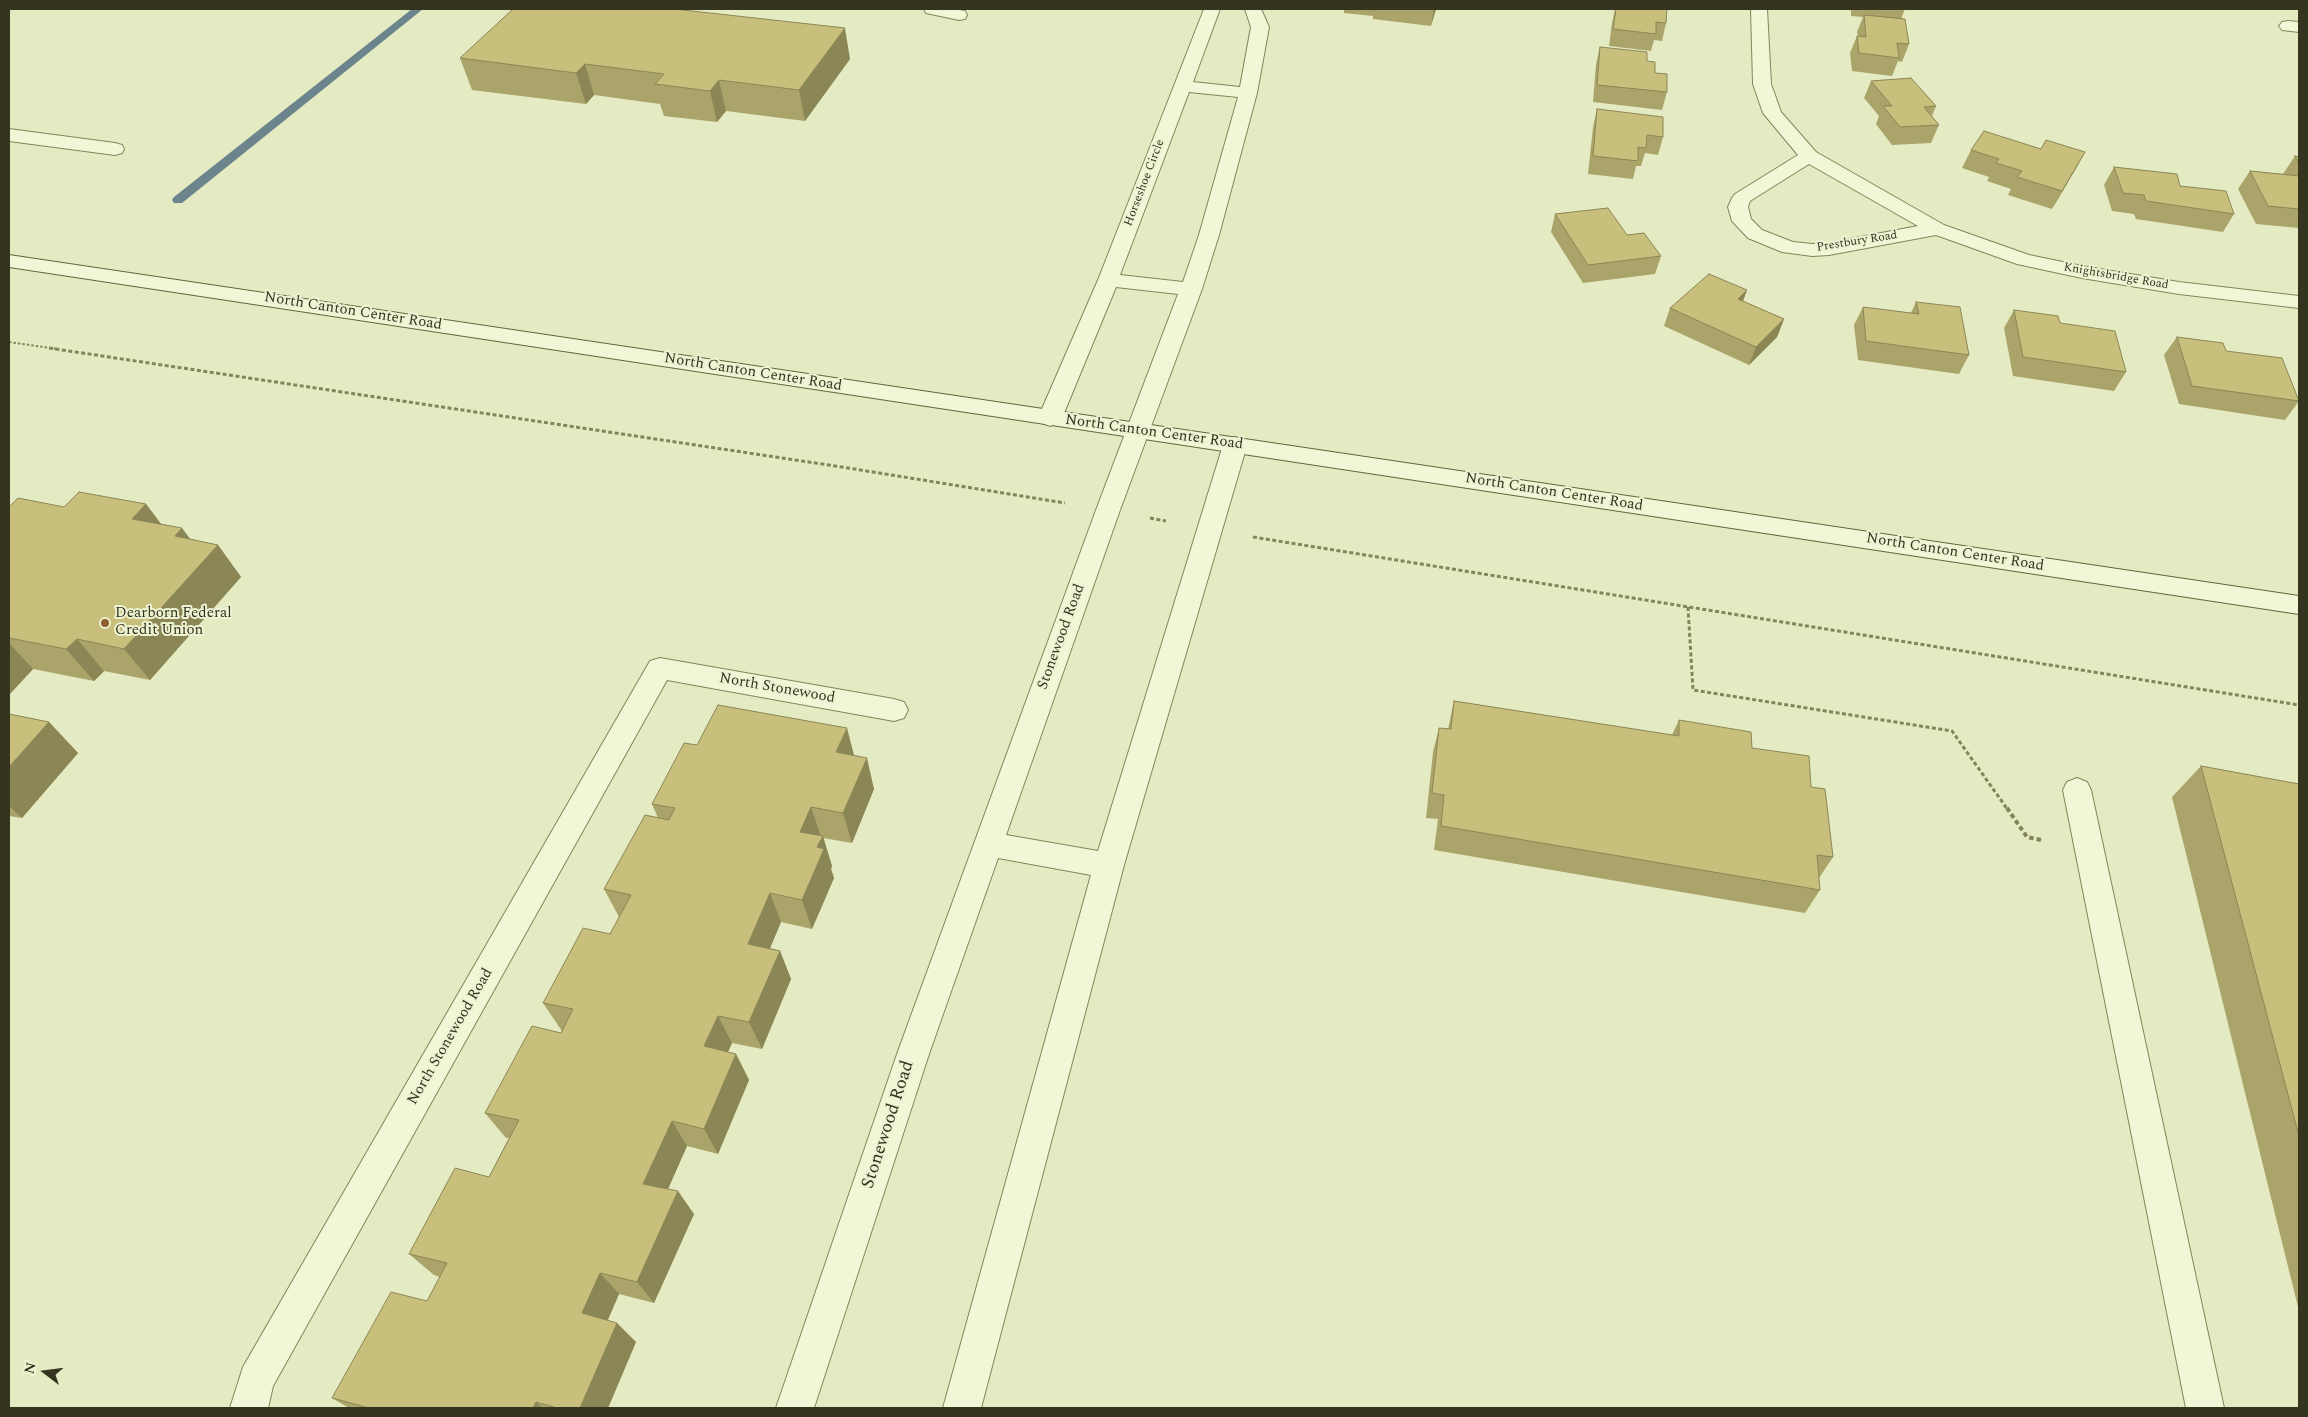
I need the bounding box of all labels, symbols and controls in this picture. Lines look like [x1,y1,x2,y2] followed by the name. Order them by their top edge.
[1122,138,1168,228] street label: Horseshoe Circle
[1816,229,1898,255] street label: Prestbury Road
[2062,261,2170,293] street label: Knightsbridge Road
[263,289,443,335] street label: North Canton Center Road
[663,350,843,396] street label: North Canton Center Road
[1064,412,1244,454] street label: North Canton Center Road
[1464,470,1644,516] street label: North Canton Center Road
[1865,530,2045,576] street label: North Canton Center Road
[1035,582,1089,692] street label: Stonewood Road
[115,605,232,640] place label: Dearborn Federal Credit Union
[99,617,111,629] marker: Dearborn Federal Credit Union
[718,670,836,708] street label: North Stonewood
[404,965,498,1109] street label: North Stonewood Road
[858,1058,920,1192] street label: Stonewood Road
[20,1347,70,1397] north arrow
[18,1360,42,1376] text: N

